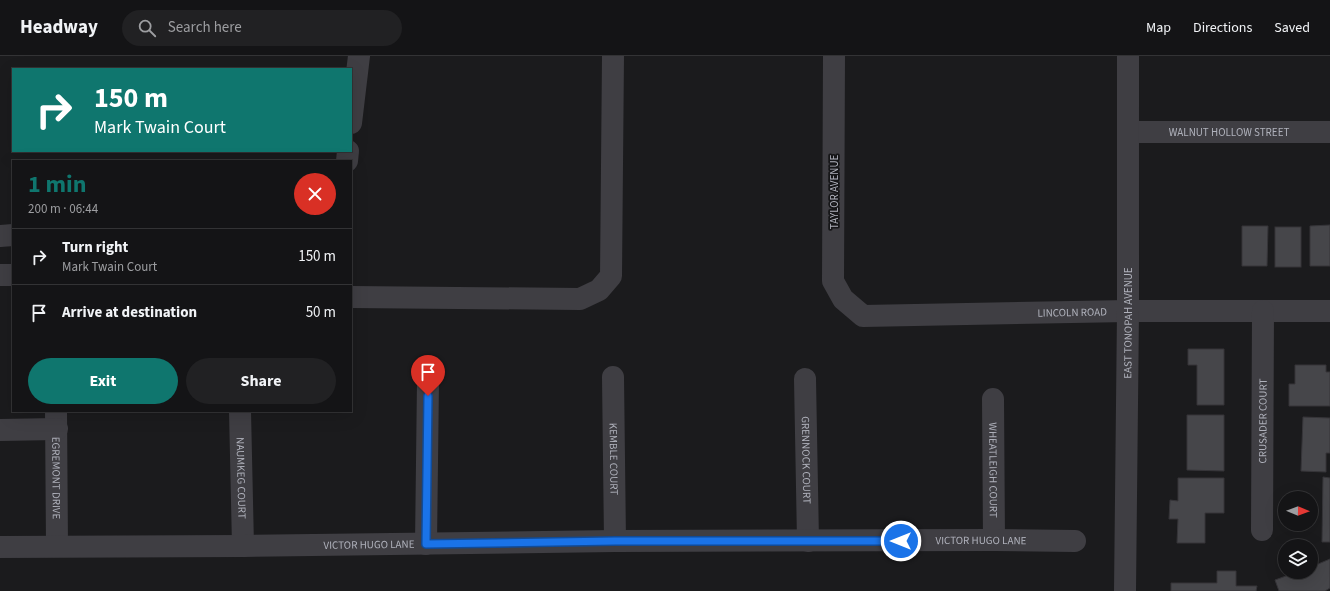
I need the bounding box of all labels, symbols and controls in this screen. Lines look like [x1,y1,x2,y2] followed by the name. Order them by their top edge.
[122,10,402,46] search box
[20,14,98,41] text: Headway
[136,17,158,39] icon: search
[168,17,242,38] text: Search here
[1146,18,1171,38] text: Map
[1193,18,1252,38] text: Directions
[1274,18,1310,38] text: Saved
[94,78,168,118] text: 150 m
[28,84,80,136] icon: right
[94,115,226,140] text: Mark Twain Court
[1169,125,1289,140] street label: WALNUT HOLLOW STREET
[827,154,842,229] street label: TAYLOR AVENUE
[28,167,86,202] text: 1 min
[294,173,336,215] button: close
[28,200,98,218] text: 200 m · 06:44
[62,237,128,258] text: Turn right
[28,246,50,268] icon: right
[298,246,336,267] text: 150 m
[62,258,157,276] text: Mark Twain Court
[1120,267,1136,379] street label: EAST TONOPAH AVENUE
[28,302,50,324] icon: arrive
[62,302,197,323] text: Arrive at destination
[306,302,336,323] text: 50 m
[1037,304,1107,320] street label: LINCOLN ROAD
[411,355,445,396] pin
[28,358,178,404] button: Exit
[186,358,336,404] button: Share
[417,361,439,383] icon: arrive
[1255,378,1270,463] street label: CRUSADER COURT
[798,416,815,504] street label: GRENNOCK COURT
[986,422,1001,518] street label: WHEATLEIGH COURT
[606,423,622,495] street label: KEMBLE COURT
[49,437,64,520] street label: EGREMONT DRIVE
[233,437,250,519] street label: NAUMKEG COURT
[1278,491,1318,531] north arrow
[1278,491,1318,579] map controls
[880,520,922,562] position arrow
[935,532,1027,548] street label: VICTOR HUGO LANE
[323,536,415,552] street label: VICTOR HUGO LANE
[1278,539,1318,579] button: layers

